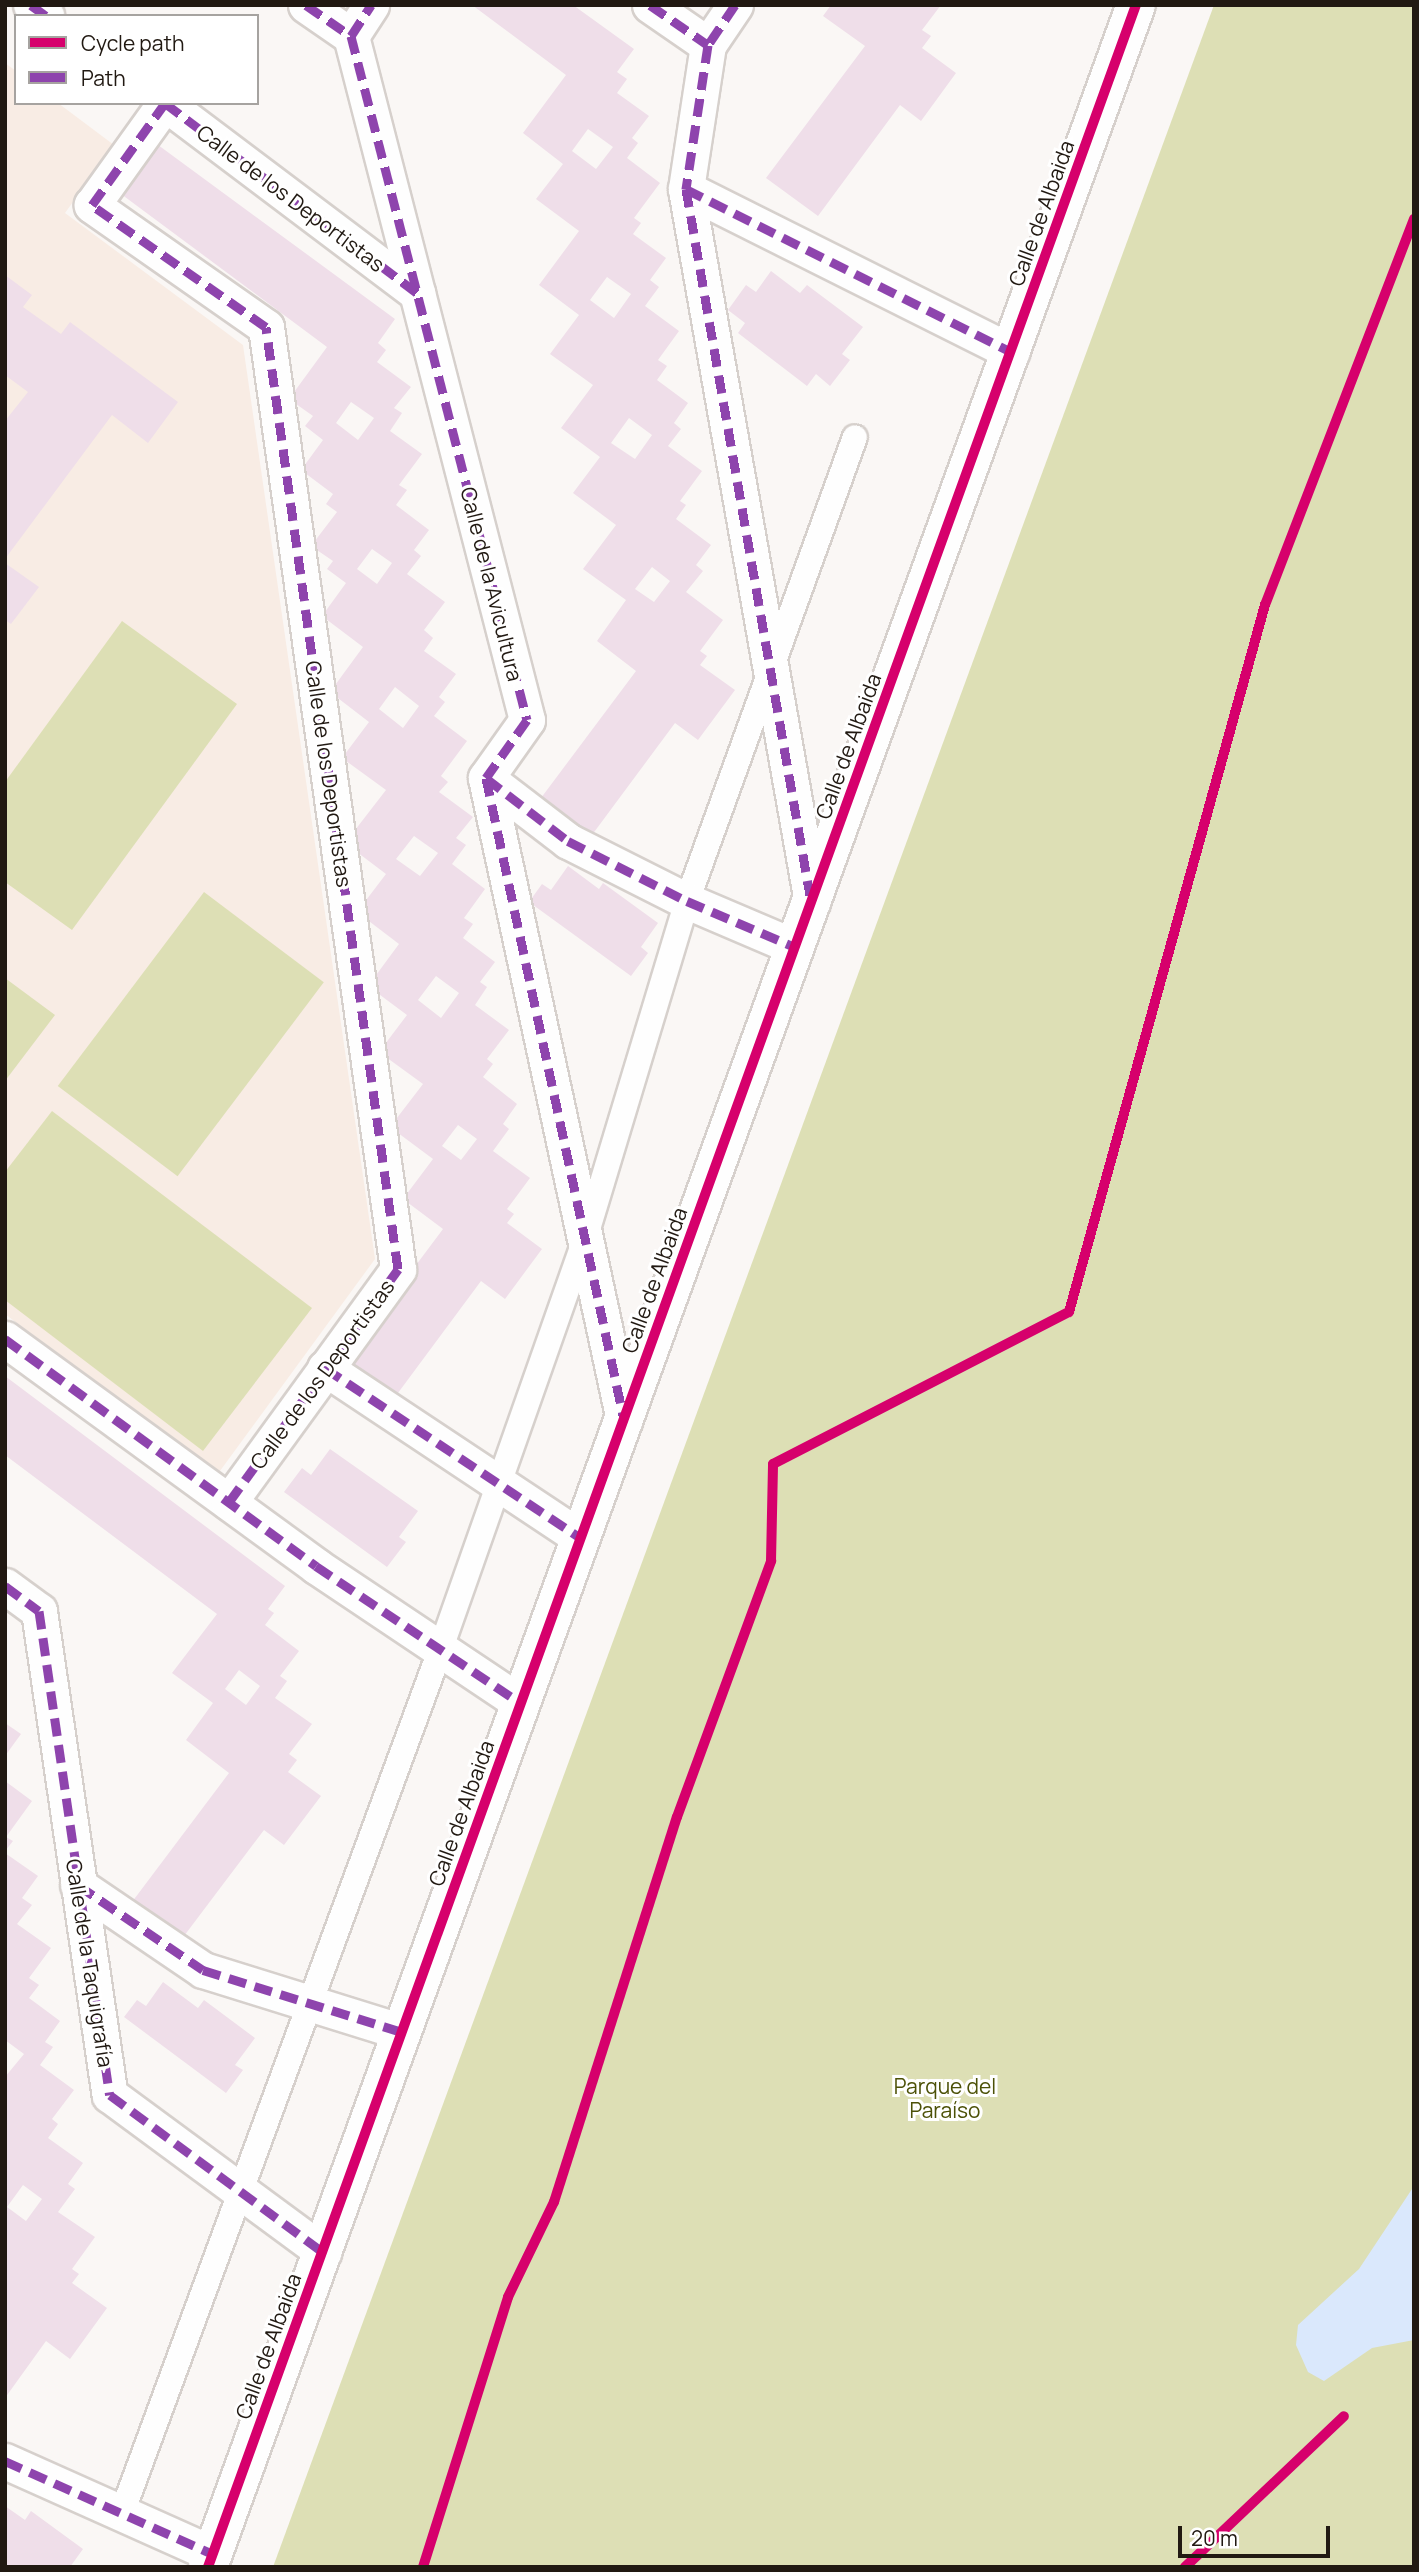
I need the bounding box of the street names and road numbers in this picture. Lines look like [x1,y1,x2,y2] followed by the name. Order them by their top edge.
[192,119,390,277] street label: Calle de los Deportistas
[1003,137,1079,289] street label: Calle de Albaida
[456,484,528,684] street label: Calle de la Avicultura
[301,659,357,889] street label: Calle de los Deportistas
[810,670,886,822] street label: Calle de Albaida
[616,1204,692,1356] street label: Calle de Albaida
[245,1274,399,1474] street label: Calle de los Deportistas
[423,1737,499,1889] street label: Calle de Albaida
[61,1857,119,2069] street label: Calle de la Taquigrafía
[230,2270,306,2422] street label: Calle de Albaida

